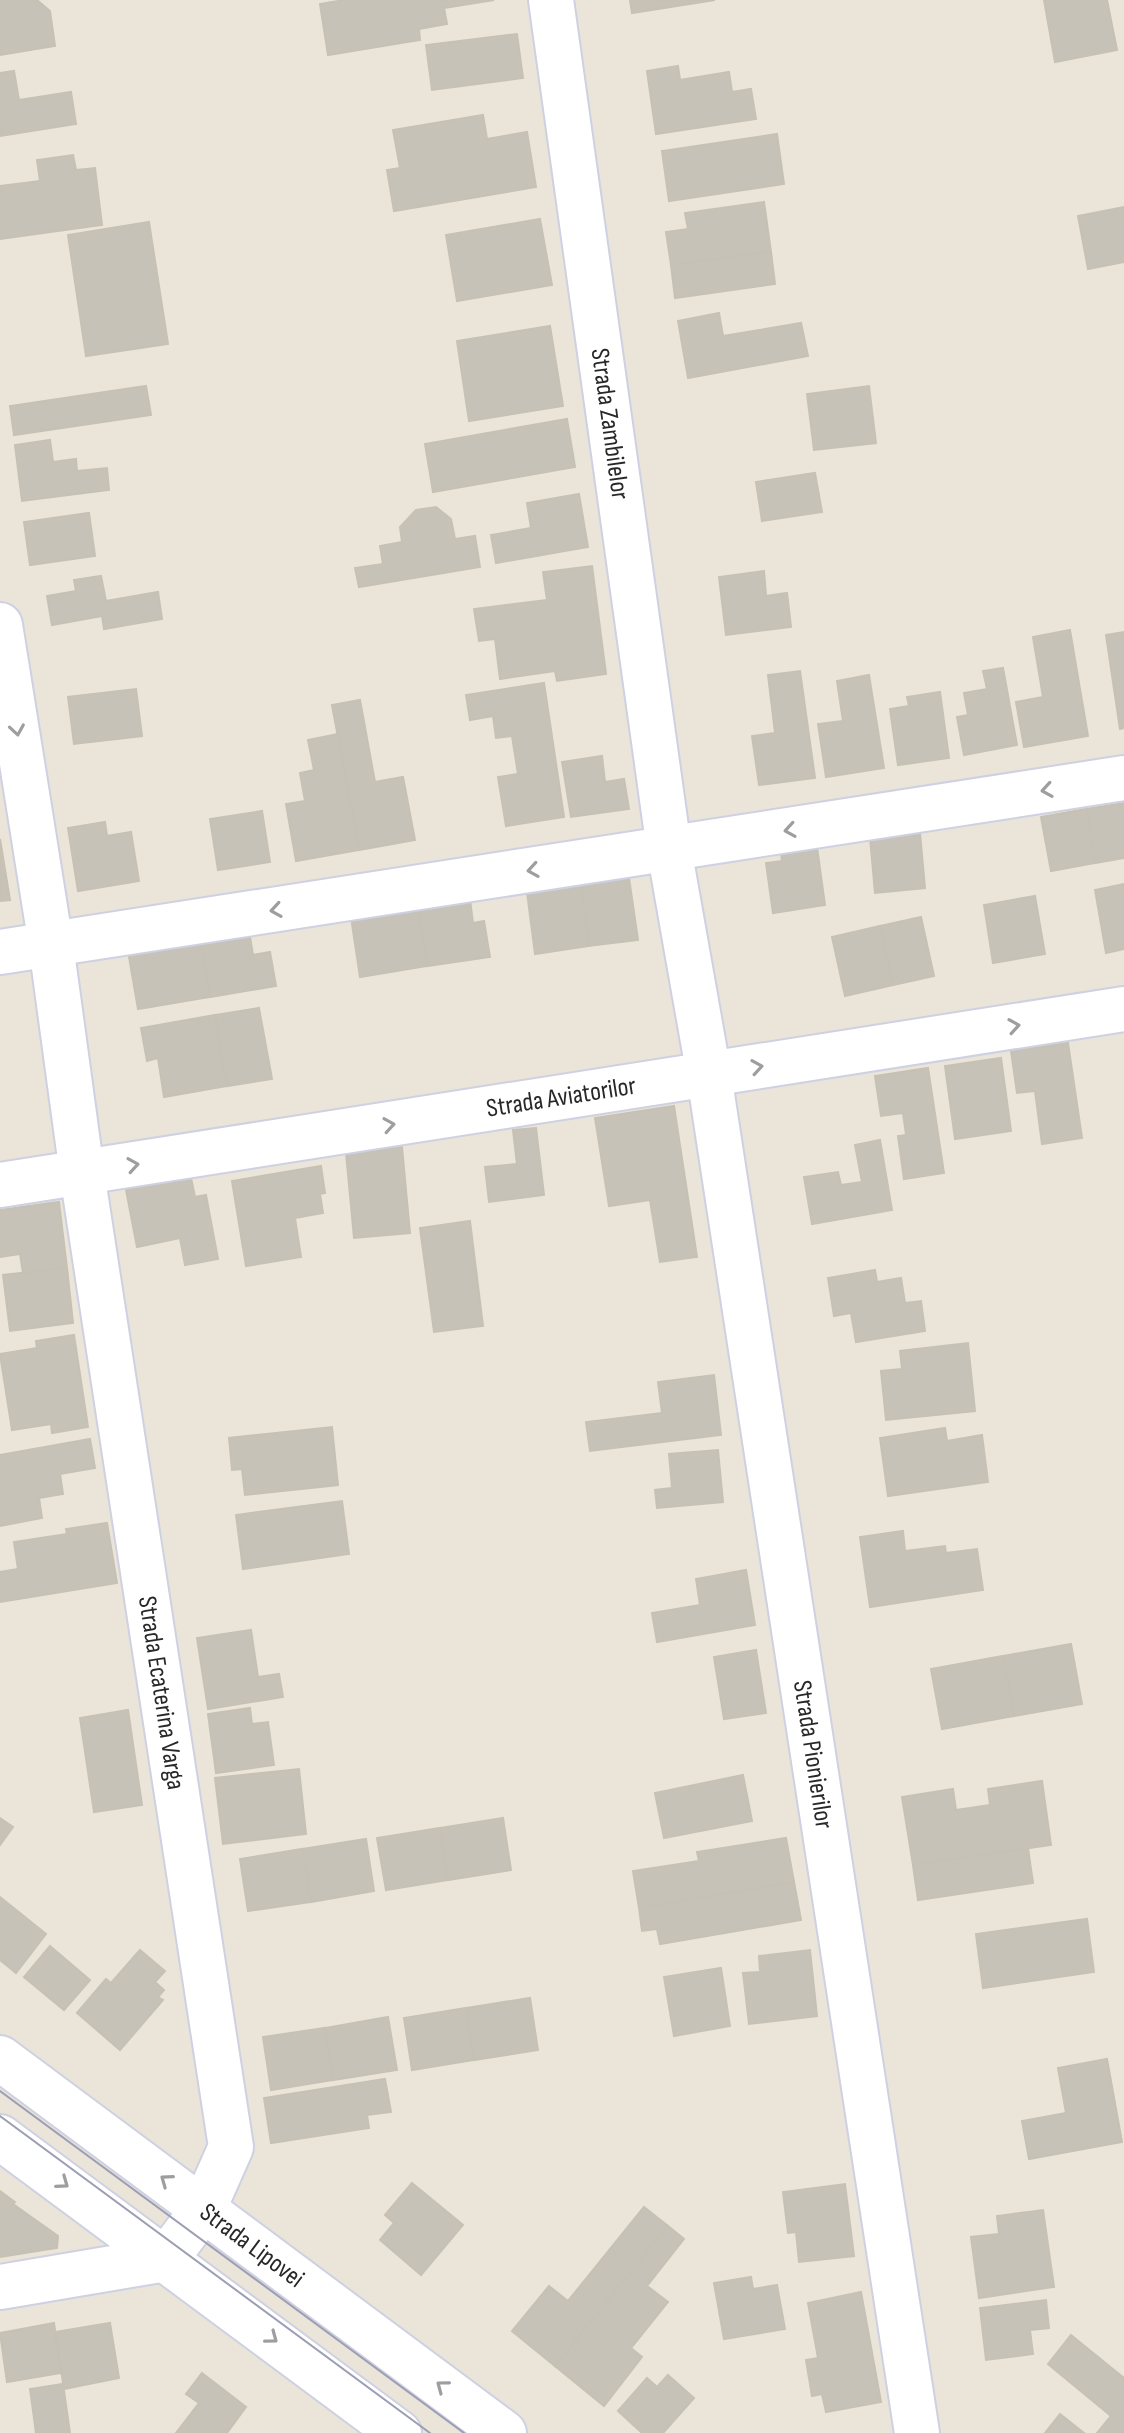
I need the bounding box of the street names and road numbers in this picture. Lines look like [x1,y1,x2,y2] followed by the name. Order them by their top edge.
[584,346,636,502] street label: Strada Zambilelor
[484,1070,639,1124] street label: Strada Aviatorilor
[131,1594,192,1792] street label: Strada Ecaterina Varga
[786,1678,840,1831] street label: Strada Pionierilor
[194,2197,310,2294] street label: Strada Lipovei

